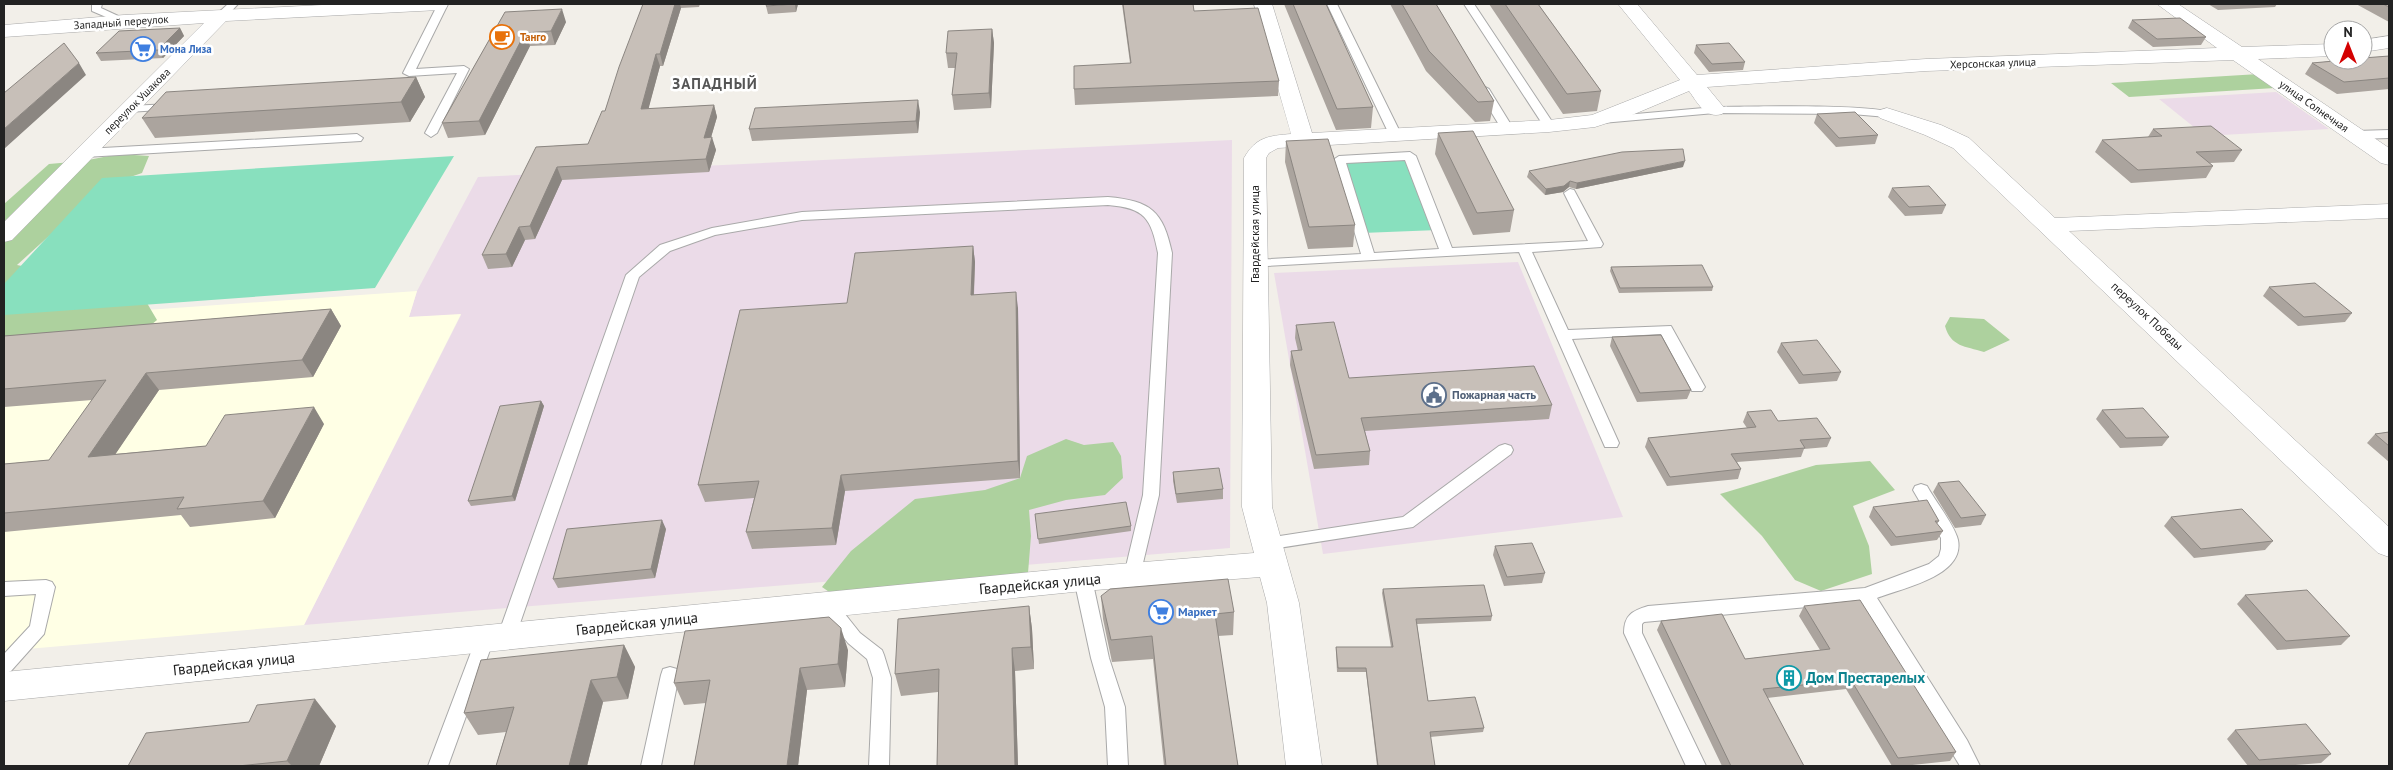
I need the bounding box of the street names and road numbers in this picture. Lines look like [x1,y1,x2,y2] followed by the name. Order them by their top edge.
[73,12,170,32] street label: Западный переулок
[1950,54,2036,72] street label: Херсонская улица
[101,65,173,137] street label: переулок Ушакова
[2277,77,2351,135] street label: улица Солнечная
[1247,185,1262,283] street label: Гвардейская улица
[2108,279,2186,353] street label: переулок Победы
[978,569,1102,598] street label: Гвардейская улица
[575,608,699,639] street label: Гвардейская улица
[172,648,296,679] street label: Гвардейская улица

